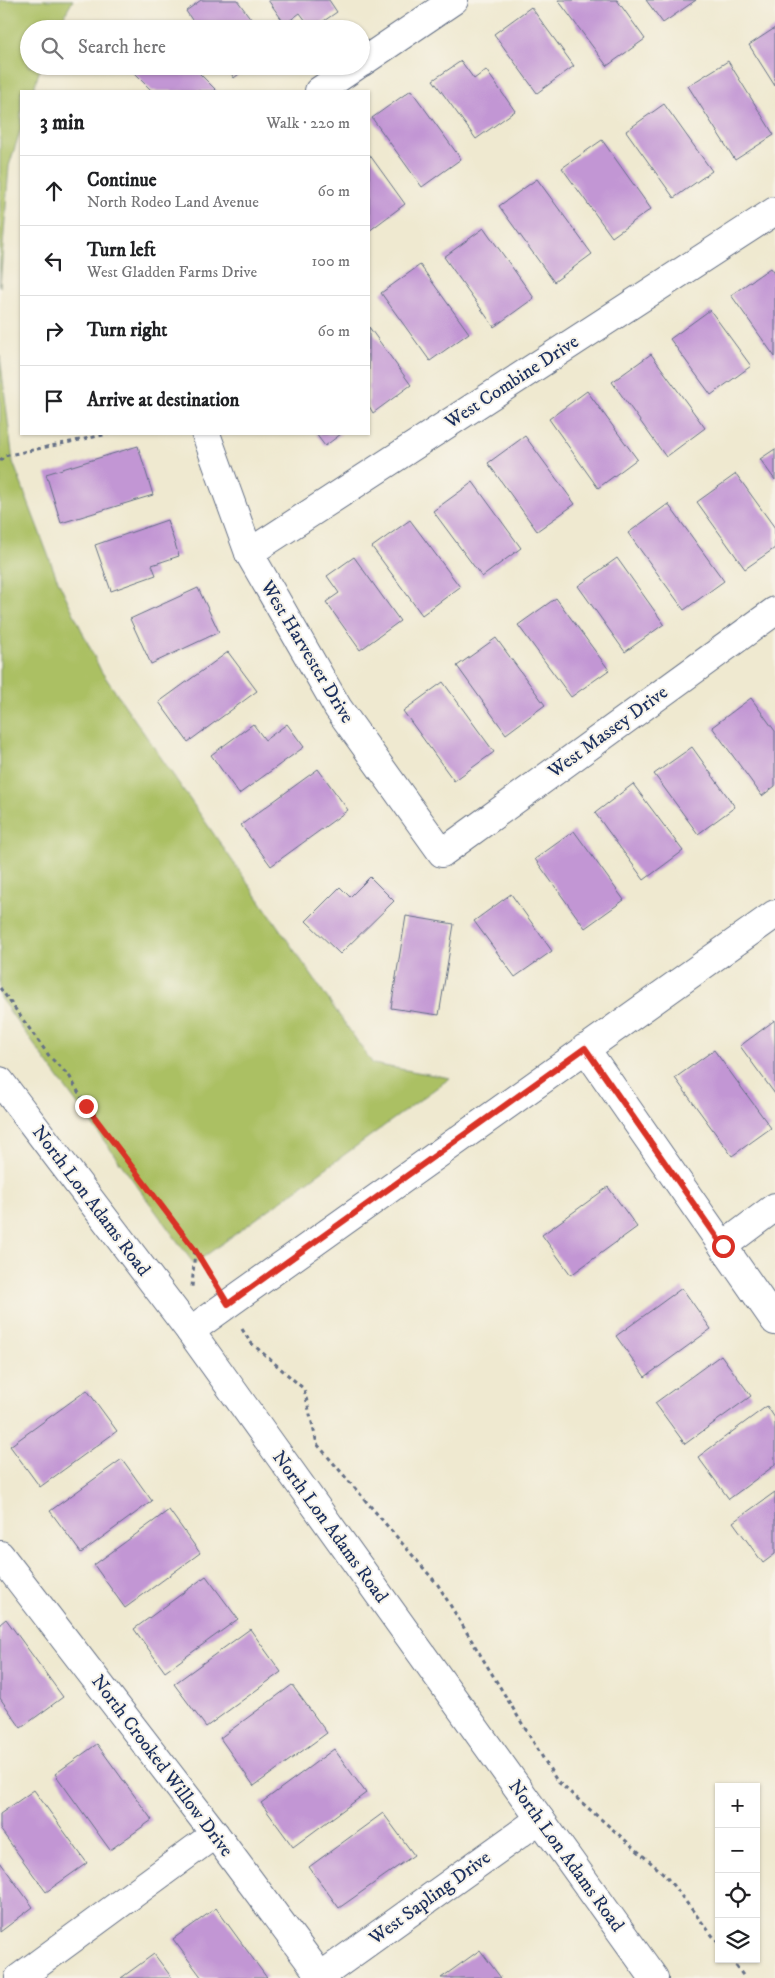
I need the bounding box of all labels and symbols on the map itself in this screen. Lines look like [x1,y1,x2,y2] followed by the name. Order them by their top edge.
[440,330,583,434] street label: West Combine Drive
[255,576,359,728] street label: West Harvester Drive
[543,681,672,784] street label: West Massey Drive
[75,1095,98,1118] route end
[27,1121,155,1281] street label: North Lon Adams Road
[712,1235,735,1258] route start
[267,1447,393,1608] street label: North Lon Adams Road
[86,1671,238,1862] street label: North Crooked Willow Drive
[503,1776,629,1937] street label: North Lon Adams Road
[364,1846,495,1950] street label: West Sapling Drive

